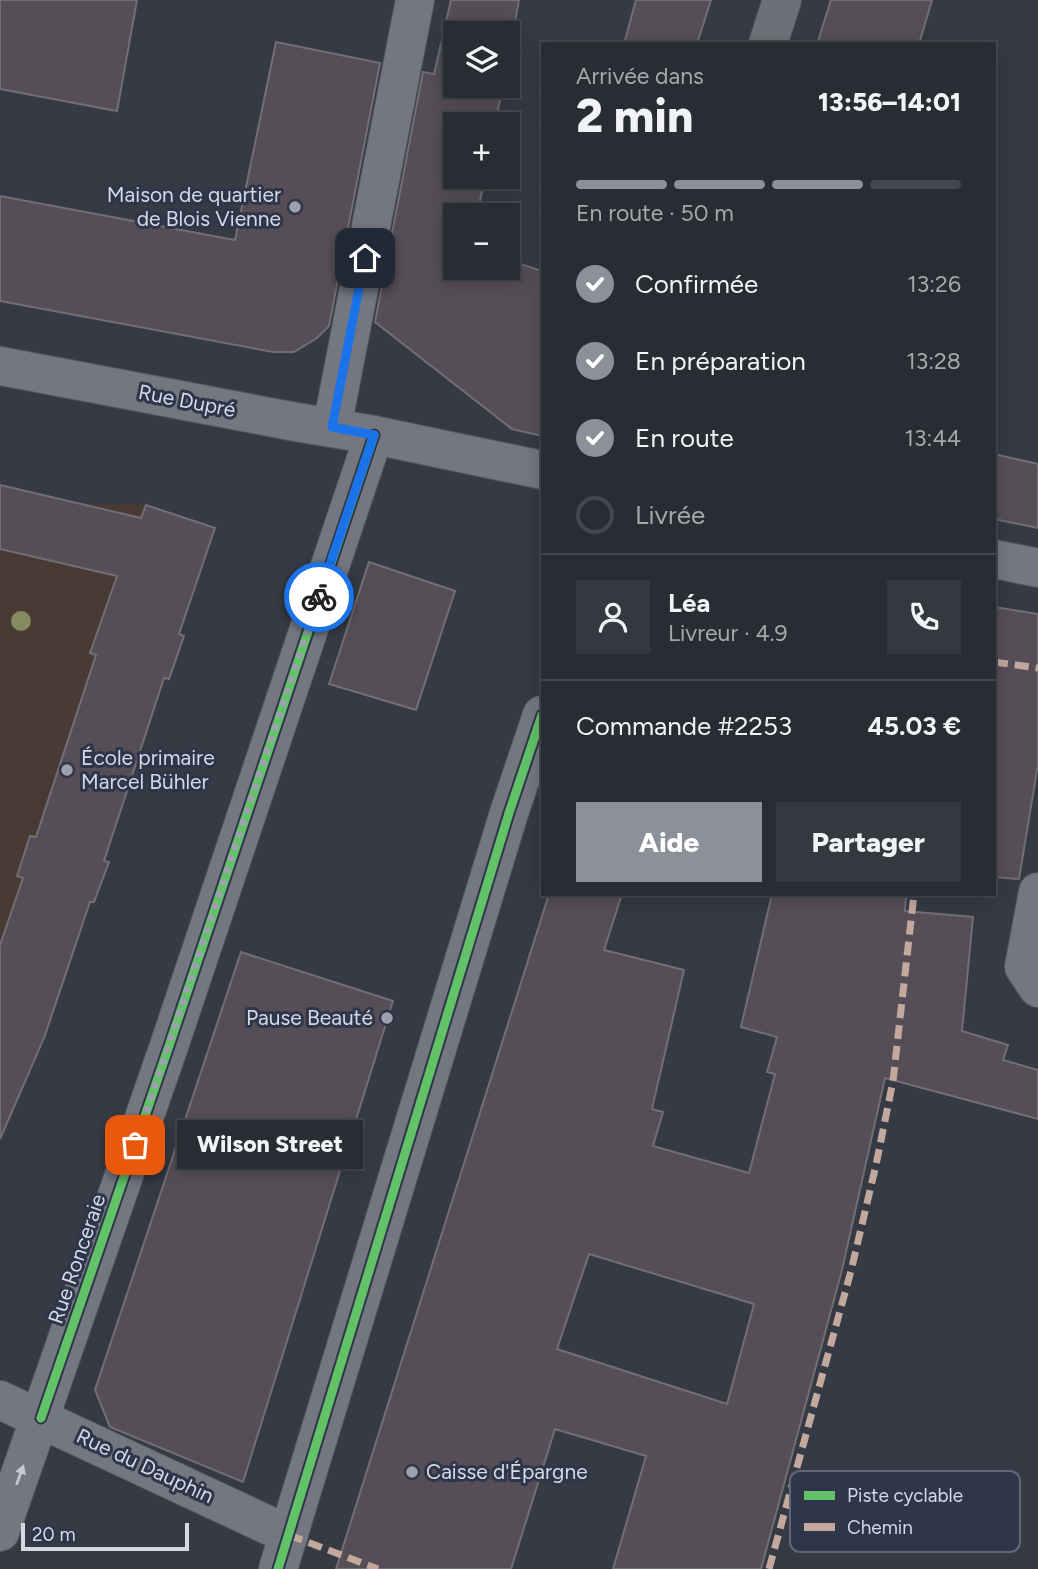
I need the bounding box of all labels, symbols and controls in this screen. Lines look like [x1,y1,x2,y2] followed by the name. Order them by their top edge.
[443,21,520,280] map controls
[443,21,520,98] button: layers
[576,62,704,90] text: Arrivée dans
[818,86,961,118] text: 13:56–14:01
[576,88,693,144] text: 2 min
[443,112,520,189] button: +
[107,182,281,231] place label: Maison de quartier de Blois Vienne
[287,199,303,215] marker: Maison de quartier de Blois Vienne
[576,199,734,227] text: En route · 50 m
[443,203,520,280] button: −
[335,228,395,288] pin
[346,239,384,277] icon: home
[576,265,614,303] icon: check
[635,268,758,300] text: Confirmée
[907,270,961,298] text: 13:26
[576,342,614,380] icon: check
[635,345,806,377] text: En préparation
[906,347,961,375] text: 13:28
[136,379,238,422] street label: Rue Dupré
[576,419,614,457] icon: check
[635,422,734,454] text: En route
[905,424,961,452] text: 13:44
[635,499,705,531] text: Livrée
[284,562,354,632] courier
[300,578,338,616] icon: bike
[576,580,650,654] button: person
[887,580,961,654] button: phone
[668,587,710,619] text: Léa
[668,619,788,647] text: Livreur · 4.9
[576,710,792,742] text: Commande #2253
[867,710,961,742] text: 45.03 €
[81,745,215,794] place label: École primaire Marcel Bühler
[59,762,75,778] marker: École primaire Marcel Bühler
[576,802,762,882] button: Aide
[776,802,961,882] button: Partager
[246,1005,373,1030] place label: Pause Beauté
[379,1010,395,1026] marker: Pause Beauté
[105,1115,165,1175] pin
[177,1120,362,1170] callout: Wilson Street
[116,1126,154,1164] icon: bag
[197,1130,343,1158] text: Wilson Street
[43,1191,110,1327] street label: Rue Ronceraie
[73,1423,218,1508] street label: Rue du Dauphin
[426,1459,588,1484] place label: Caisse d'Épargne
[15,1464,26,1485] one-way arrow
[404,1464,420,1480] marker: Caisse d'Épargne
[790,1471,1020,1552] legend
[847,1484,963,1507] text: Piste cyclable
[847,1516,913,1539] text: Chemin
[21,1520,189,1552] scale bar
[32,1523,76,1546] text: 20 m

